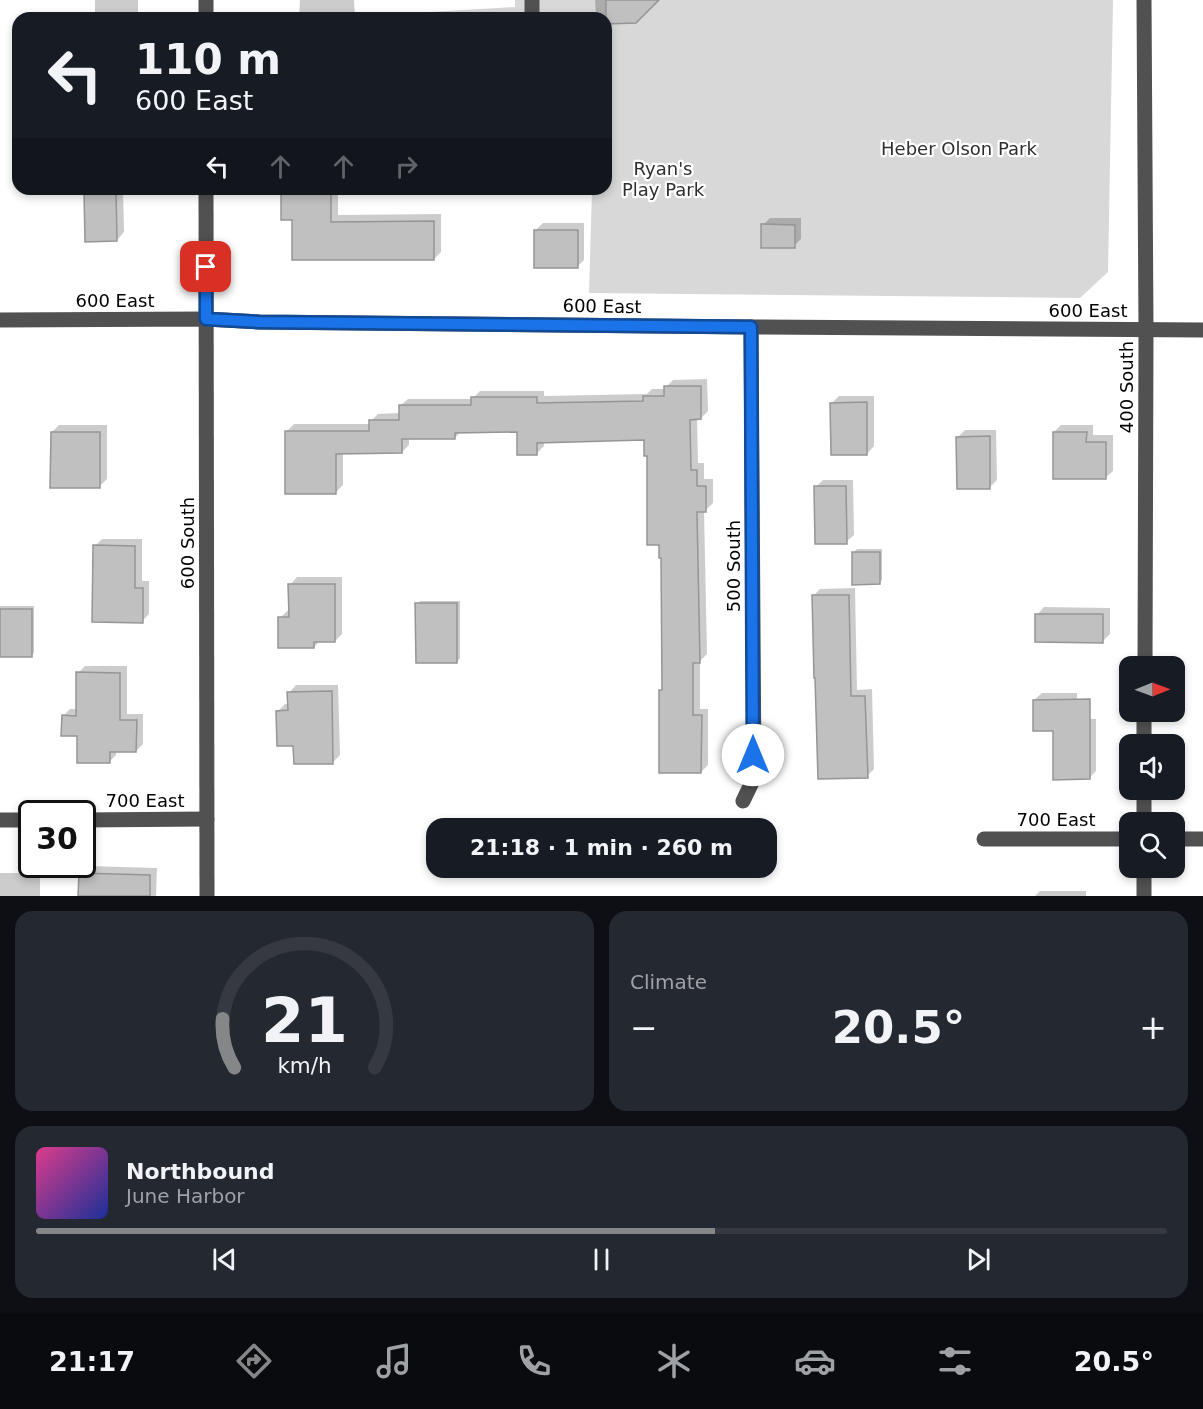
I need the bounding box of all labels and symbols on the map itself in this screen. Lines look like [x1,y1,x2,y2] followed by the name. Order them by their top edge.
[881,138,1037,159] park label: Heber Olson Park
[622,158,705,200] park label: Ryan's Play Park
[180,241,231,292] pin
[76,290,154,311] street label: 600 East
[562,295,642,317] street label: 600 East
[1049,300,1127,321] street label: 600 East
[1116,341,1137,433] street label: 400 South
[177,497,198,589] street label: 600 South
[723,520,744,612] street label: 500 South
[1119,656,1185,722] north arrow
[721,723,785,787] position arrow
[106,790,184,811] street label: 700 East
[18,800,96,878] speed limit sign: 30
[1017,809,1095,830] street label: 700 East

